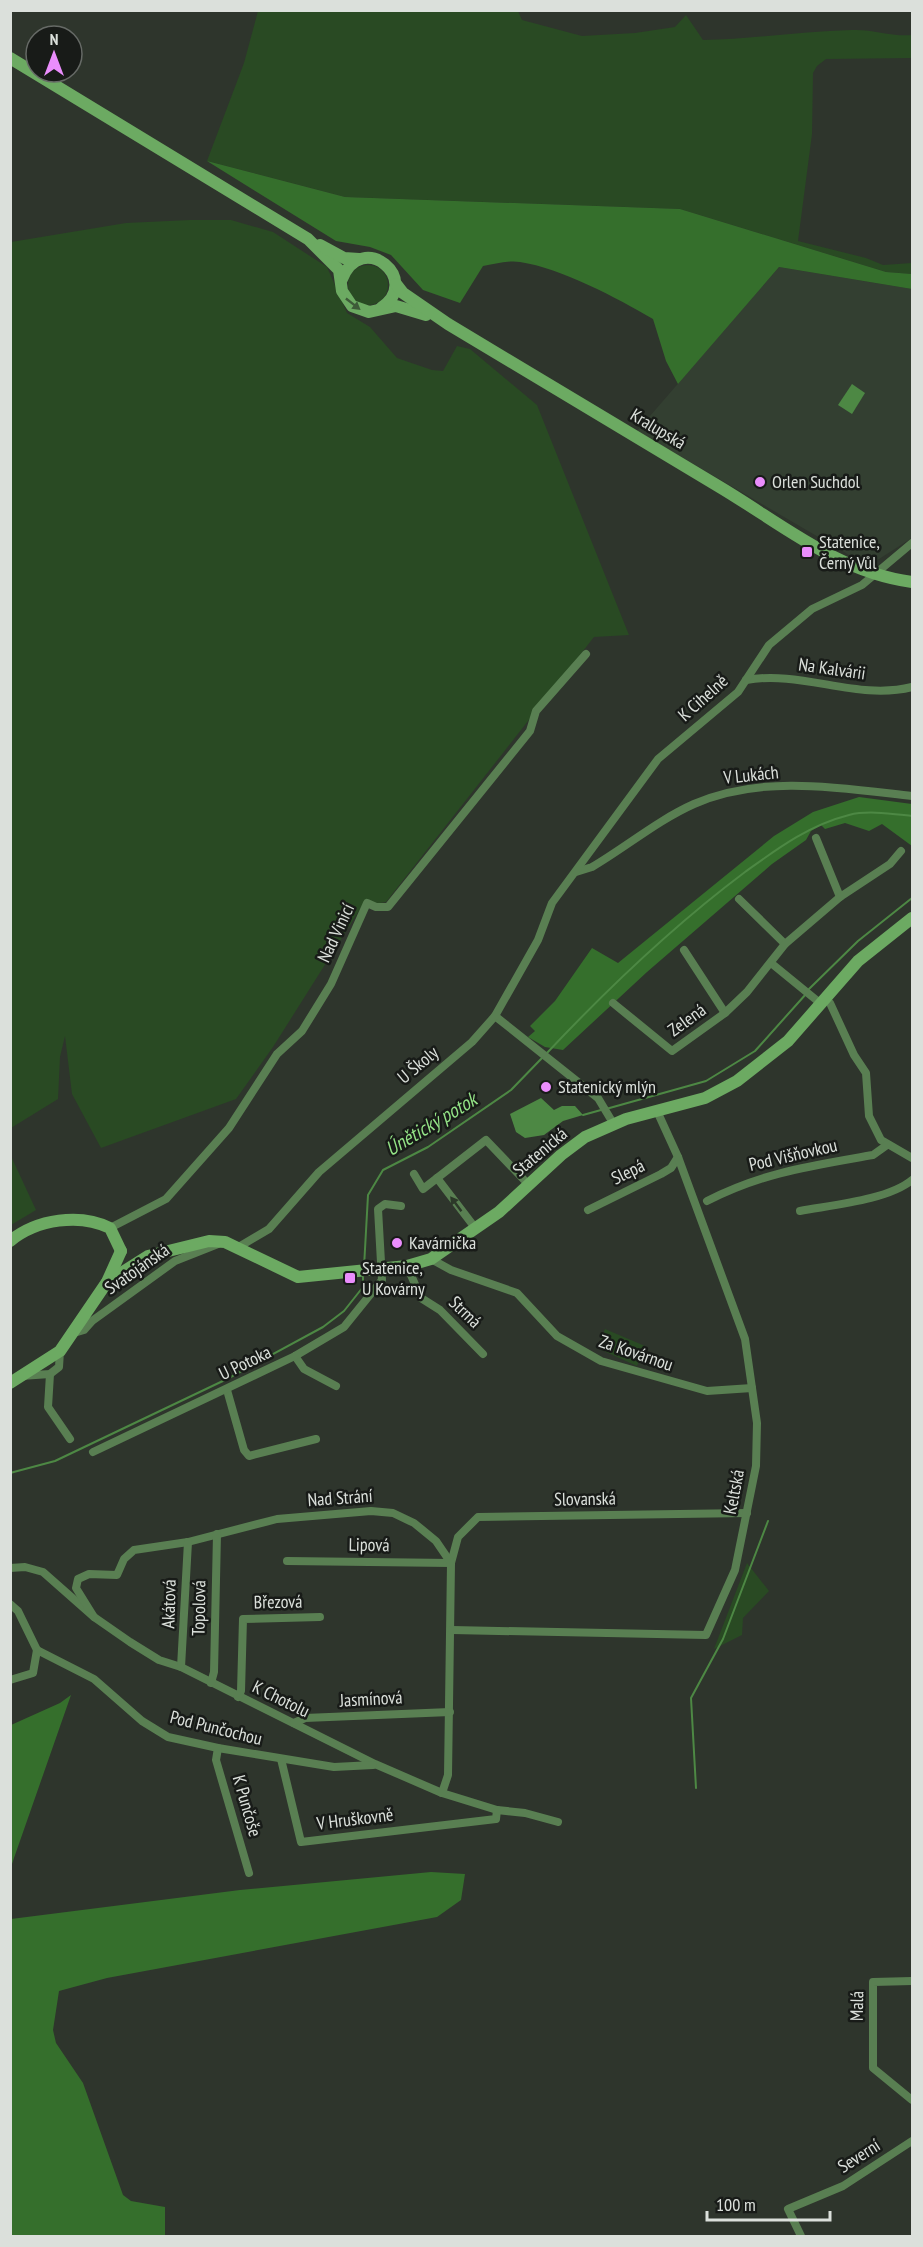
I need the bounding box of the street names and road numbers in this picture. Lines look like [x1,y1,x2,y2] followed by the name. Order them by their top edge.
[626,403,690,454] street label: Kralupská
[797,652,867,685] street label: Na Kalvárii
[673,669,732,726] street label: K Cihelně
[721,760,780,789] street label: V Lukách
[312,900,359,966] street label: Nad Vinicí
[663,998,710,1041] street label: Zelená
[392,1041,443,1088] street label: U Školy
[508,1122,572,1181] street label: Statenická
[747,1133,839,1176] street label: Pod Višňovkou
[607,1154,648,1189] street label: Slepá
[100,1238,174,1299] street label: Svatojánská
[444,1291,486,1333] street label: Strmá
[596,1329,676,1376] street label: Za Kovárnou
[215,1340,275,1385] street label: U Potoka
[718,1468,749,1516] street label: Keltská
[307,1484,373,1511] street label: Nad Strání
[554,1486,616,1511] street label: Slovanská
[348,1533,390,1556] street label: Lipová
[156,1579,181,1629] street label: Akátová
[187,1580,210,1636] street label: Topolová
[253,1590,303,1613] street label: Březová
[249,1675,314,1722] street label: K Chotolu
[338,1685,403,1712] street label: Jasmínová
[168,1705,265,1750] street label: Pod Punčochou
[228,1772,267,1839] street label: K Punčoše
[314,1802,395,1835] street label: V Hruškovně
[845,1991,868,2021] street label: Malá
[833,2133,884,2178] street label: Severní

